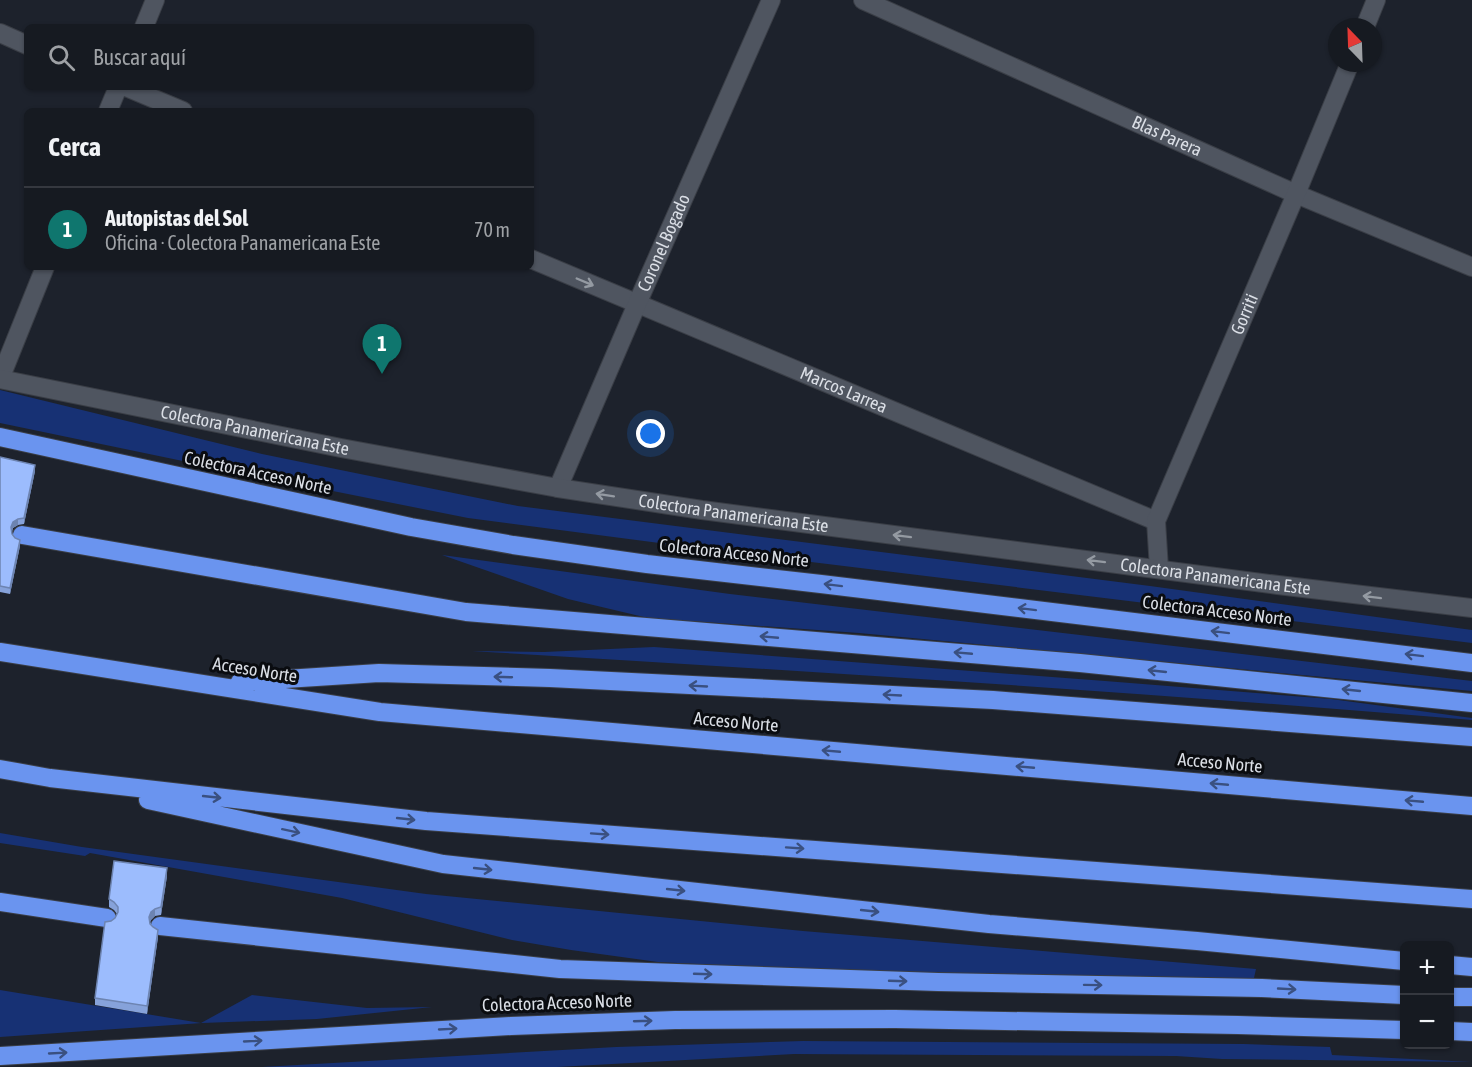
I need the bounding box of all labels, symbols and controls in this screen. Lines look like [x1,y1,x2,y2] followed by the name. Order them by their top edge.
[1328,18,1382,72] north arrow
[24,24,534,90] search box
[45,41,78,74] icon: search
[93,44,186,70] text: Buscar aquí
[1129,111,1205,160] street label: Blas Parera
[48,132,101,162] text: Cerca
[633,191,694,295] street label: Coronel Bogado
[105,205,248,231] text: Autopistas del Sol
[63,218,72,241] text: 1
[474,218,510,241] text: 70 m
[105,231,380,254] text: Oficina · Colectora Panamericana Este
[575,277,594,288] one-way arrow
[1226,291,1262,338] street label: Gorriti
[362,324,401,374] pin: 1
[797,362,890,417] street label: Marcos Larrea
[159,401,351,459] street label: Colectora Panamericana Este
[636,419,665,448] your location
[182,447,334,498] street label: Colectora Acceso Norte
[637,489,830,536] street label: Colectora Panamericana Este
[596,490,615,501] one-way arrow
[893,530,913,541] one-way arrow
[658,534,810,571] street label: Colectora Acceso Norte
[1119,554,1312,599] street label: Colectora Panamericana Este
[1086,555,1106,566] one-way arrow
[824,579,844,590] one-way arrow
[1141,591,1293,630] street label: Colectora Acceso Norte
[1363,591,1383,602] one-way arrow
[1017,603,1037,614] one-way arrow
[1211,626,1231,637] one-way arrow
[759,631,779,642] one-way arrow
[953,647,973,658] one-way arrow
[1405,650,1424,661] one-way arrow
[211,652,299,687] street label: Acceso Norte
[1148,665,1168,676] one-way arrow
[493,671,513,683] one-way arrow
[688,680,708,691] one-way arrow
[1342,684,1362,695] one-way arrow
[883,689,903,700] one-way arrow
[693,707,779,736] street label: Acceso Norte
[821,745,841,756] one-way arrow
[1177,748,1263,777] street label: Acceso Norte
[1016,762,1036,773] one-way arrow
[1210,778,1230,789] one-way arrow
[202,792,222,803] one-way arrow
[1404,795,1424,806] one-way arrow
[395,814,415,825] one-way arrow
[281,826,301,837] one-way arrow
[590,829,610,840] one-way arrow
[784,843,804,854] one-way arrow
[472,864,492,875] one-way arrow
[666,885,686,896] one-way arrow
[860,906,880,917] one-way arrow
[1400,941,1454,1049] map controls
[1400,941,1454,995] button: +
[692,968,712,979] one-way arrow
[887,975,907,986] one-way arrow
[1082,979,1102,991] one-way arrow
[1277,984,1297,995] one-way arrow
[482,989,632,1016] street label: Colectora Acceso Norte
[1400,995,1454,1049] button: −
[632,1015,652,1026] one-way arrow
[437,1024,457,1035] one-way arrow
[243,1035,263,1046] one-way arrow
[48,1047,68,1058] one-way arrow

